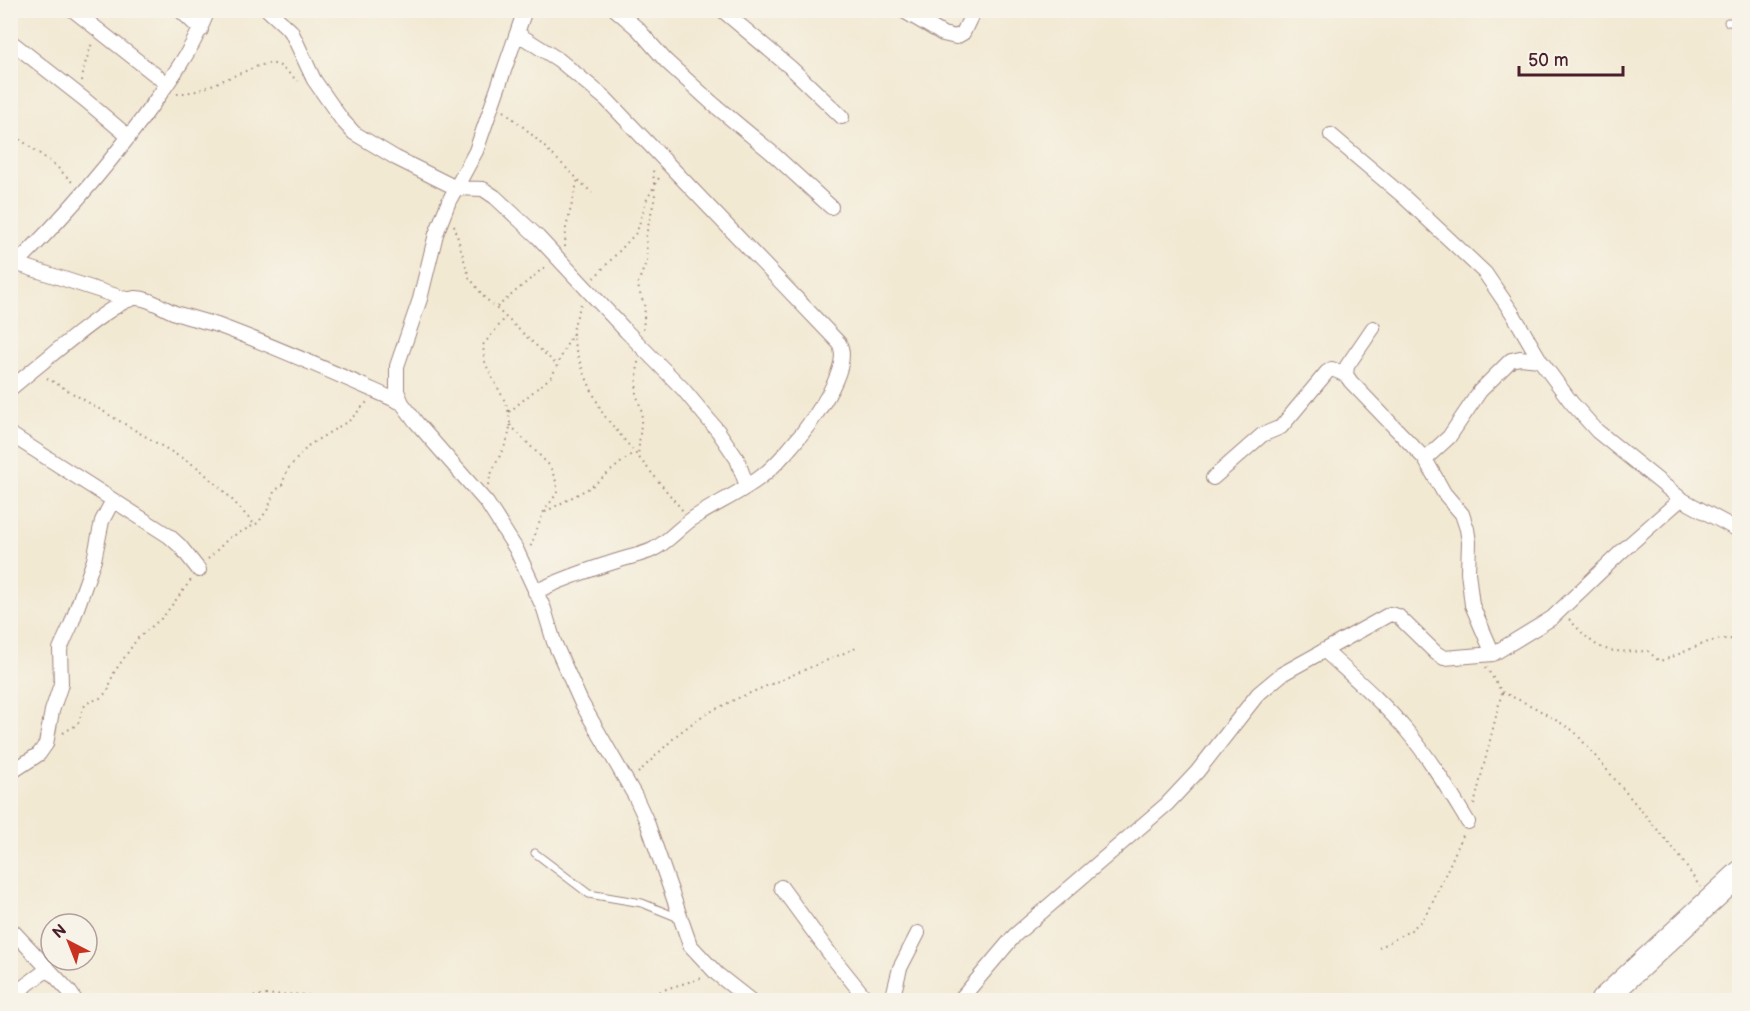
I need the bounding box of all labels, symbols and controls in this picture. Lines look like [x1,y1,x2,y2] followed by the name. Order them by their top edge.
[1519,39,1622,77] scale bar
[1528,50,1569,71] text: 50 m
[39,912,99,972] north arrow
[49,921,71,943] text: N

